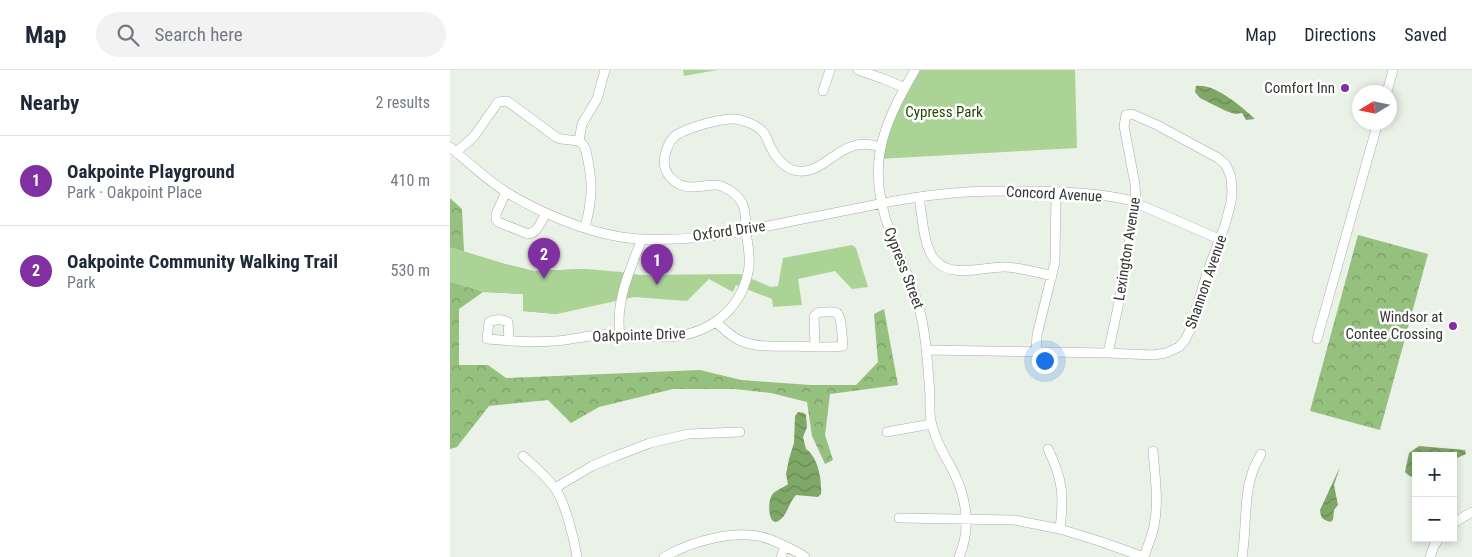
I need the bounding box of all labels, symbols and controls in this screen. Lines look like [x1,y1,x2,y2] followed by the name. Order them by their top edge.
[96,12,446,57] search box
[25,21,66,49] text: Map
[114,21,142,49] icon: search
[154,23,243,46] text: Search here
[1245,24,1276,45] text: Map
[1304,24,1376,45] text: Directions
[1404,24,1447,45] text: Saved
[1264,79,1335,97] place label: Comfort Inn
[1339,82,1351,94] marker: Comfort Inn
[1352,85,1397,130] north arrow
[20,91,79,115] text: Nearby
[375,93,430,112] text: 2 results
[905,103,983,121] park label: Cypress Park
[67,160,235,183] text: Oakpointe Playground
[32,171,40,190] text: 1
[391,171,430,190] text: 410 m
[1005,182,1103,206] street label: Concord Avenue
[67,183,202,202] text: Park · Oakpoint Place
[1110,196,1144,302] street label: Lexington Avenue
[692,217,766,245] street label: Oxford Drive
[880,225,928,311] street label: Cypress Street
[1182,233,1230,331] street label: Shannon Avenue
[528,238,560,279] pin: 2
[641,244,673,285] pin: 1
[67,250,338,273] text: Oakpointe Community Walking Trail
[32,261,40,280] text: 2
[391,261,430,280] text: 530 m
[67,273,96,292] text: Park
[1346,308,1443,343] place label: Windsor at Contee Crossing
[1447,320,1459,332] marker: Windsor at Contee Crossing
[592,324,686,346] street label: Oakpointe Drive
[1032,348,1058,374] your location
[1412,452,1457,542] map controls
[1412,452,1457,497] button: +
[1412,497,1457,542] button: −

